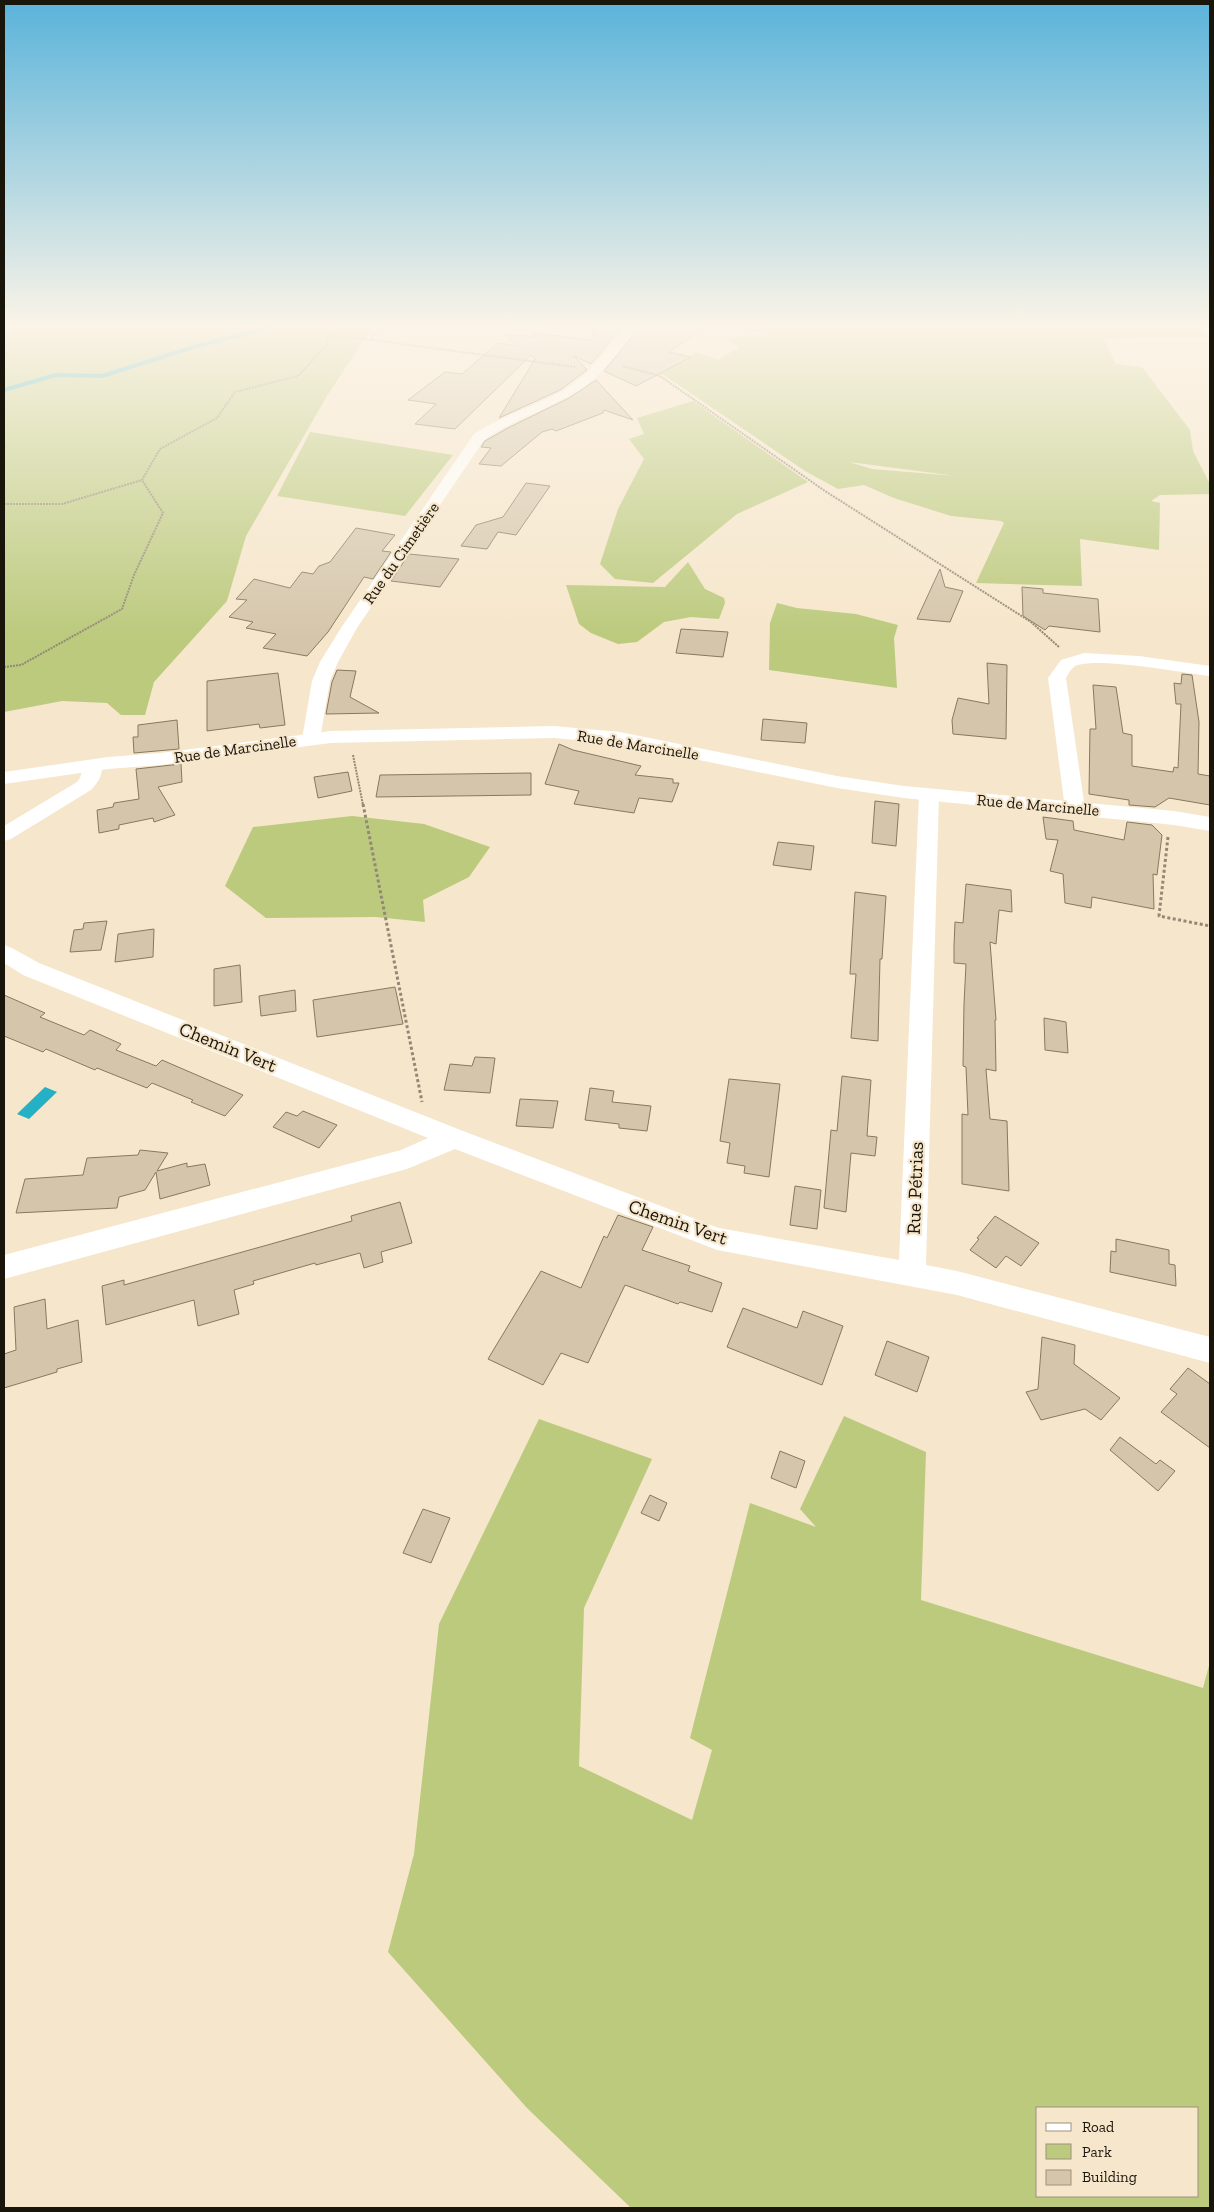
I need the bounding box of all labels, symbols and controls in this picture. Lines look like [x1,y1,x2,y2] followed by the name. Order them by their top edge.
[359,499,443,607] street label: Rue du Cimetière
[576,726,700,764] street label: Rue de Marcinelle
[173,731,297,767] street label: Rue de Marcinelle
[976,790,1100,820] street label: Rue de Marcinelle
[176,1017,280,1077] street label: Chemin Vert
[902,1141,928,1235] street label: Rue Pétrias
[625,1194,731,1250] street label: Chemin Vert
[1036,2107,1199,2197] legend
[1082,2118,1115,2136] text: Road
[1082,2143,1112,2161] text: Park
[1082,2168,1137,2186] text: Building

